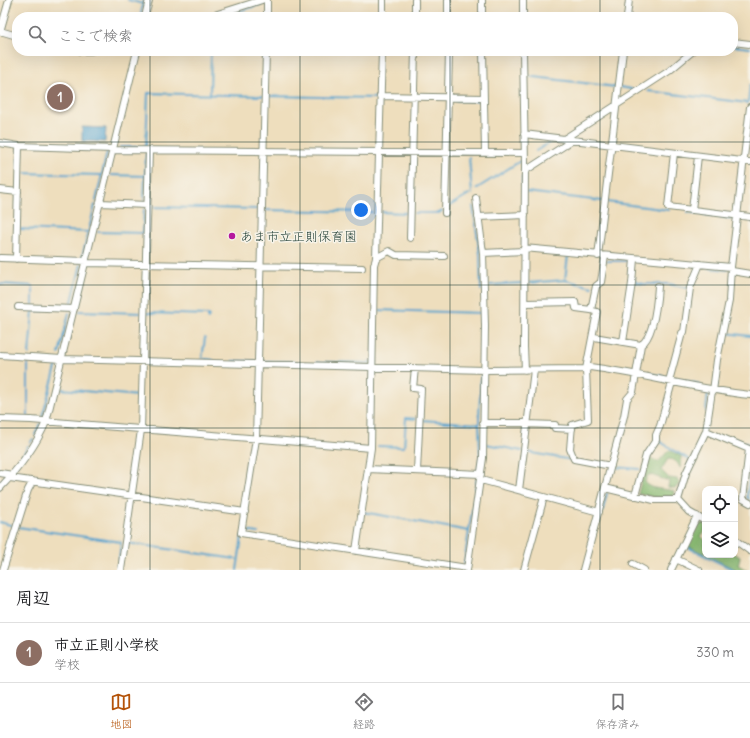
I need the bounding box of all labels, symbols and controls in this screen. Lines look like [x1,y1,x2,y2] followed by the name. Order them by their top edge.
[12,12,738,56] search box
[26,23,48,45] icon: search
[58,26,133,45] text: ここで検索
[47,82,73,112] pin: 1
[351,200,371,220] your location
[240,228,357,245] place label: あま市立正則保育園
[227,231,237,241] marker: あま市立正則保育園
[702,486,738,558] map controls
[702,486,738,522] button: locate
[702,522,738,558] button: layers
[16,587,50,609] text: 周辺
[54,635,159,654] text: 市立正則小学校
[26,644,32,661] text: 1
[696,644,734,661] text: 330 m
[54,656,80,673] text: 学校
[110,691,132,731] tab: 地図
[353,691,375,731] tab: 経路
[596,691,640,731] tab: 保存済み

